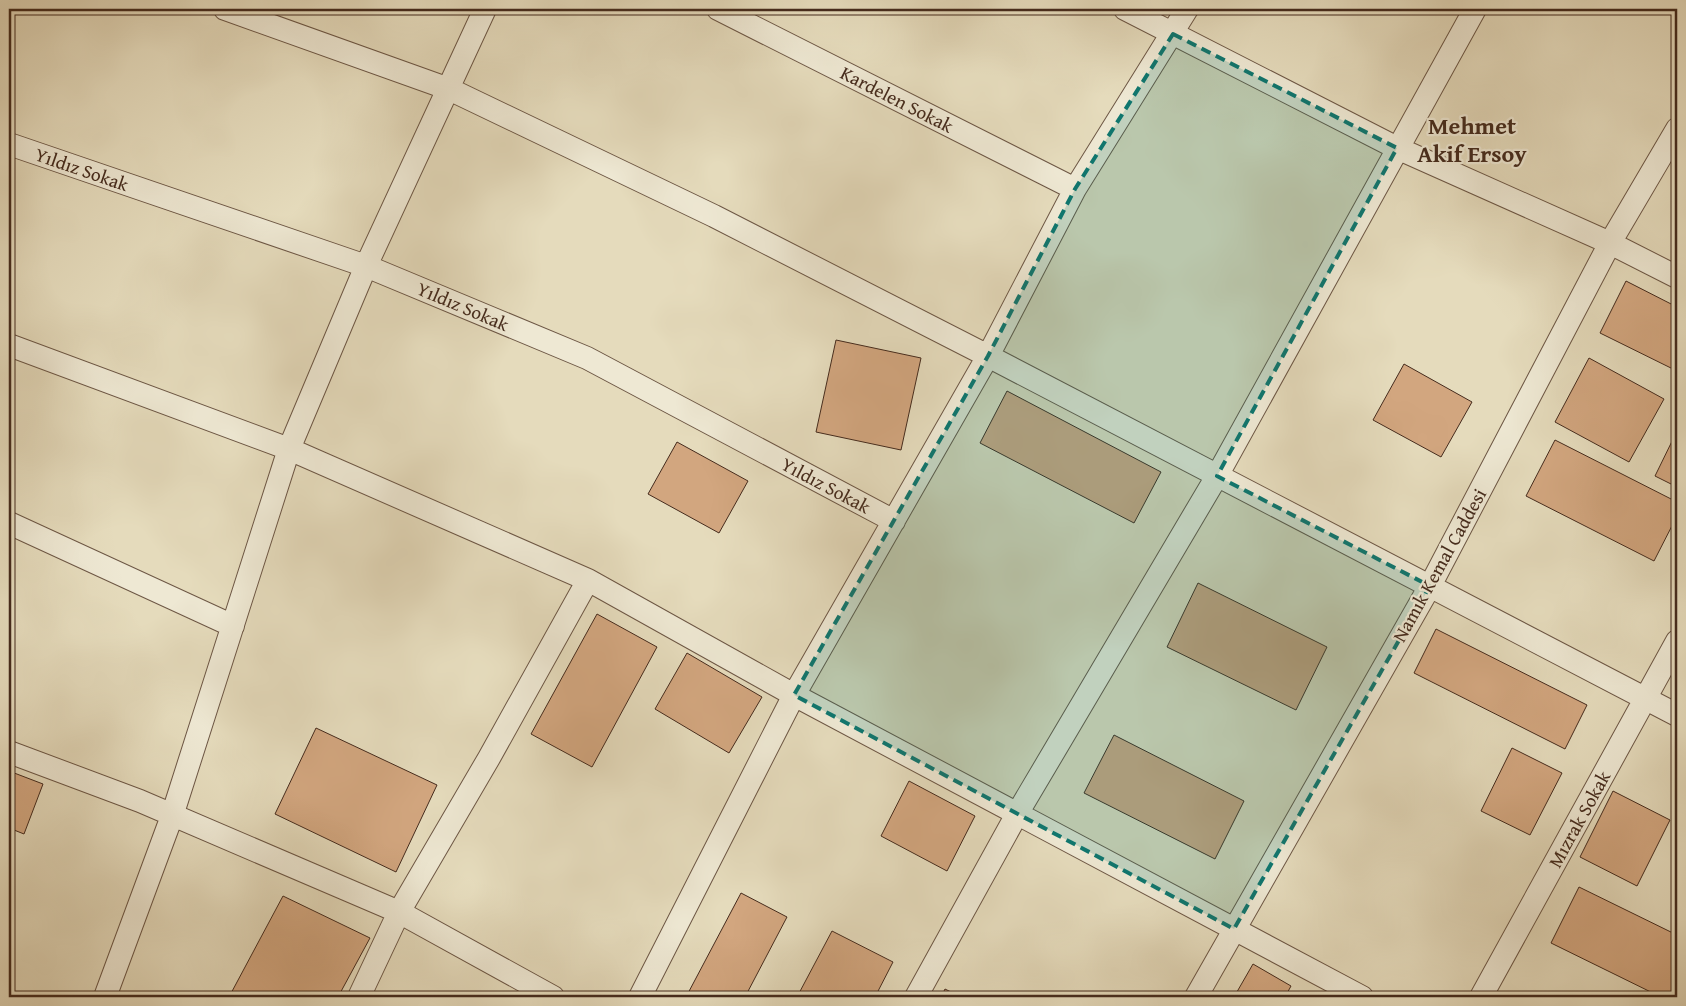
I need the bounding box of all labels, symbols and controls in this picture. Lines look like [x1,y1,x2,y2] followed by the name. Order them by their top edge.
[836,59,959,140] street label: Kardelen Sokak
[1417,108,1527,171] district label: Mehmet Akif Ersoy
[31,140,133,198] street label: Yıldız Sokak
[413,274,514,338] street label: Yıldız Sokak
[776,450,876,520] street label: Yıldız Sokak
[1385,483,1493,647] street label: Namık Kemal Caddesi
[1541,765,1617,873] street label: Mızrak Sokak

